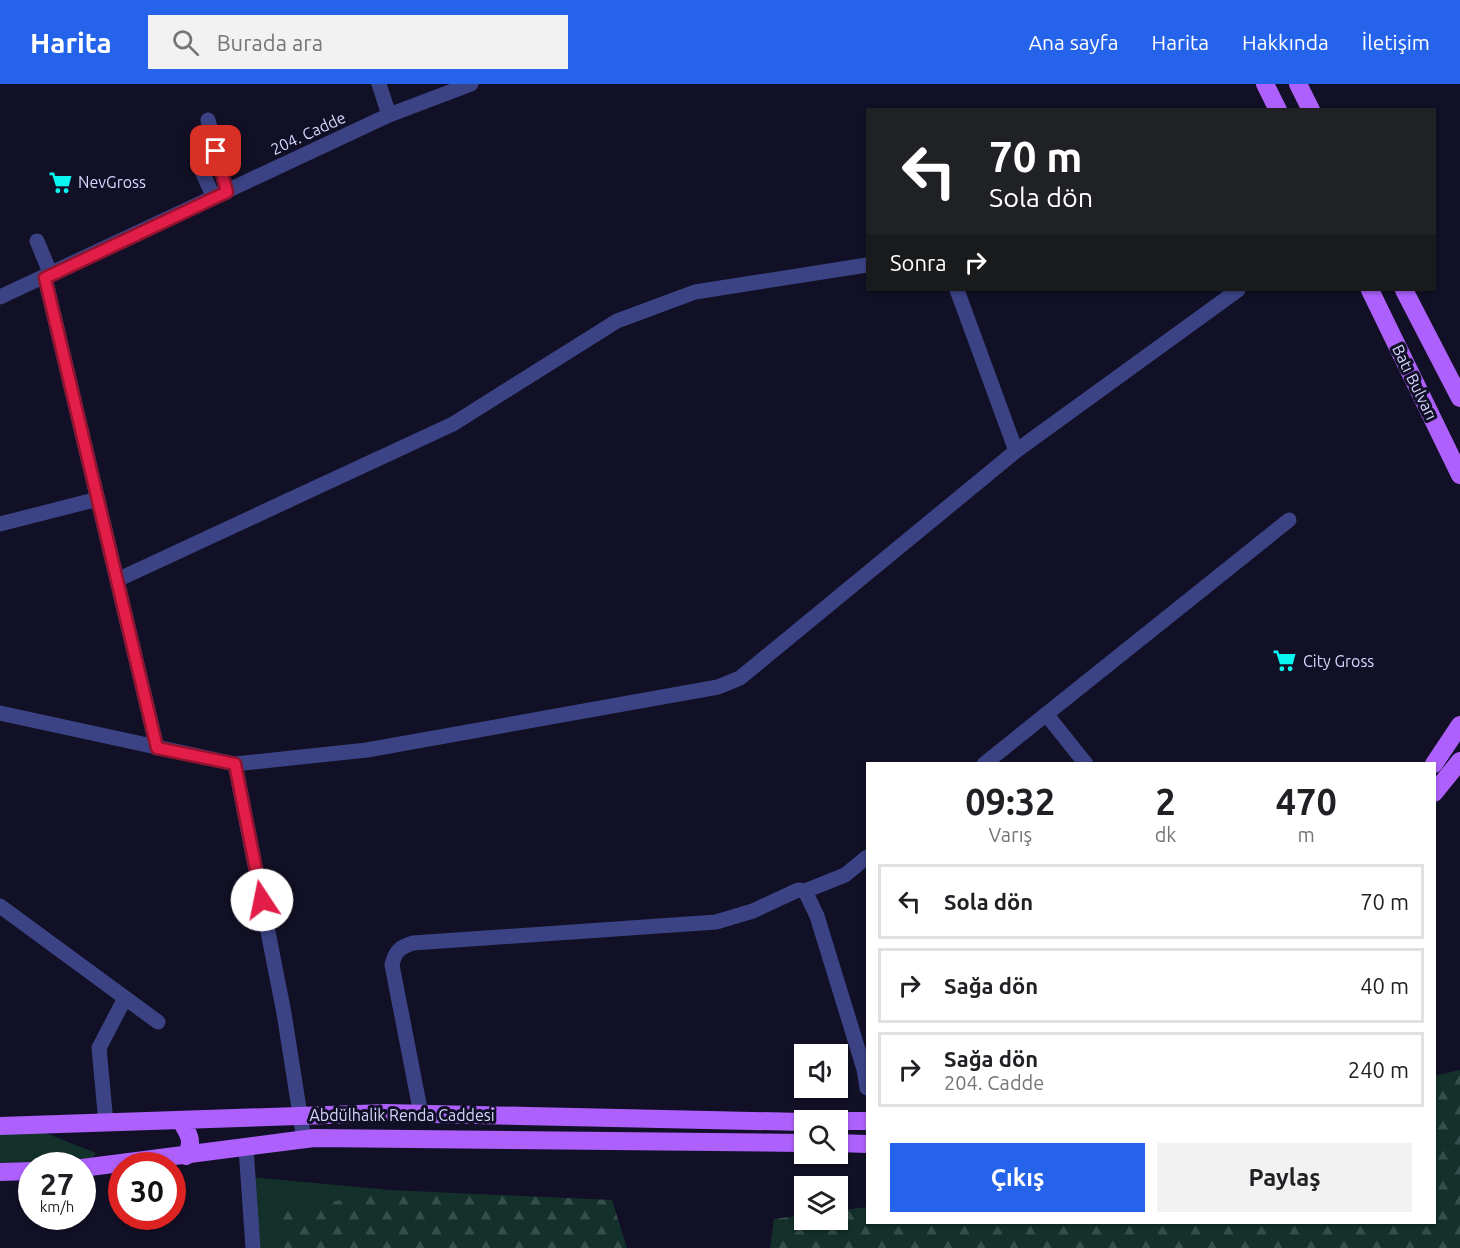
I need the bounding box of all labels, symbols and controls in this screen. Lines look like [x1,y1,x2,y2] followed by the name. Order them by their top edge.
[148,15,568,69] search box
[169,26,202,59] icon: search
[30,27,112,58] text: Harita
[217,30,323,55] text: Burada ara
[1028,30,1119,54] text: Ana sayfa
[1152,30,1209,54] text: Harita
[1242,30,1329,54] text: Hakkında
[1362,30,1430,54] text: İletişim
[268,108,348,158] street label: 204. Cadde
[190,125,241,176] pin
[890,132,968,210] icon: left
[989,133,1083,180] text: 70 m
[199,134,232,167] icon: arrive
[47,169,73,195] supermarket icon: NevGross
[78,173,146,191] place label: NevGross
[989,182,1093,212] text: Sola dön
[959,246,992,279] icon: right
[890,250,947,275] text: Sonra
[1389,341,1441,423] street label: Batı Bulvarı
[1272,648,1298,674] supermarket icon: City Gross
[1303,652,1374,670] place label: City Gross
[965,781,1055,822] text: 09:32
[1155,781,1176,822] text: 2
[1276,781,1337,822] text: 470
[988,823,1032,846] text: Varış
[1155,823,1176,846] text: dk
[1298,823,1315,846] text: m
[230,868,294,932] position arrow
[893,885,926,918] icon: left
[944,889,1033,914] text: Sola dön
[1360,889,1409,914] text: 70 m
[893,969,926,1002] icon: right
[944,973,1038,998] text: Sağa dön
[1360,973,1409,998] text: 40 m
[794,1044,848,1230] map controls
[794,1044,848,1098] button: sound
[944,1046,1038,1071] text: Sağa dön
[893,1053,926,1086] icon: right
[1348,1057,1409,1082] text: 240 m
[944,1071,1044,1094] text: 204. Cadde
[309,1106,495,1124] street label: Abdülhalik Renda Caddesi
[794,1110,848,1164] button: search
[890,1143,1145,1212] button: Çıkış
[1157,1143,1412,1212] button: Paylaş
[108,1152,186,1230] speed limit sign: 30
[40,1167,74,1201] text: 27
[794,1176,848,1230] button: layers
[40,1198,74,1215] text: km/h

